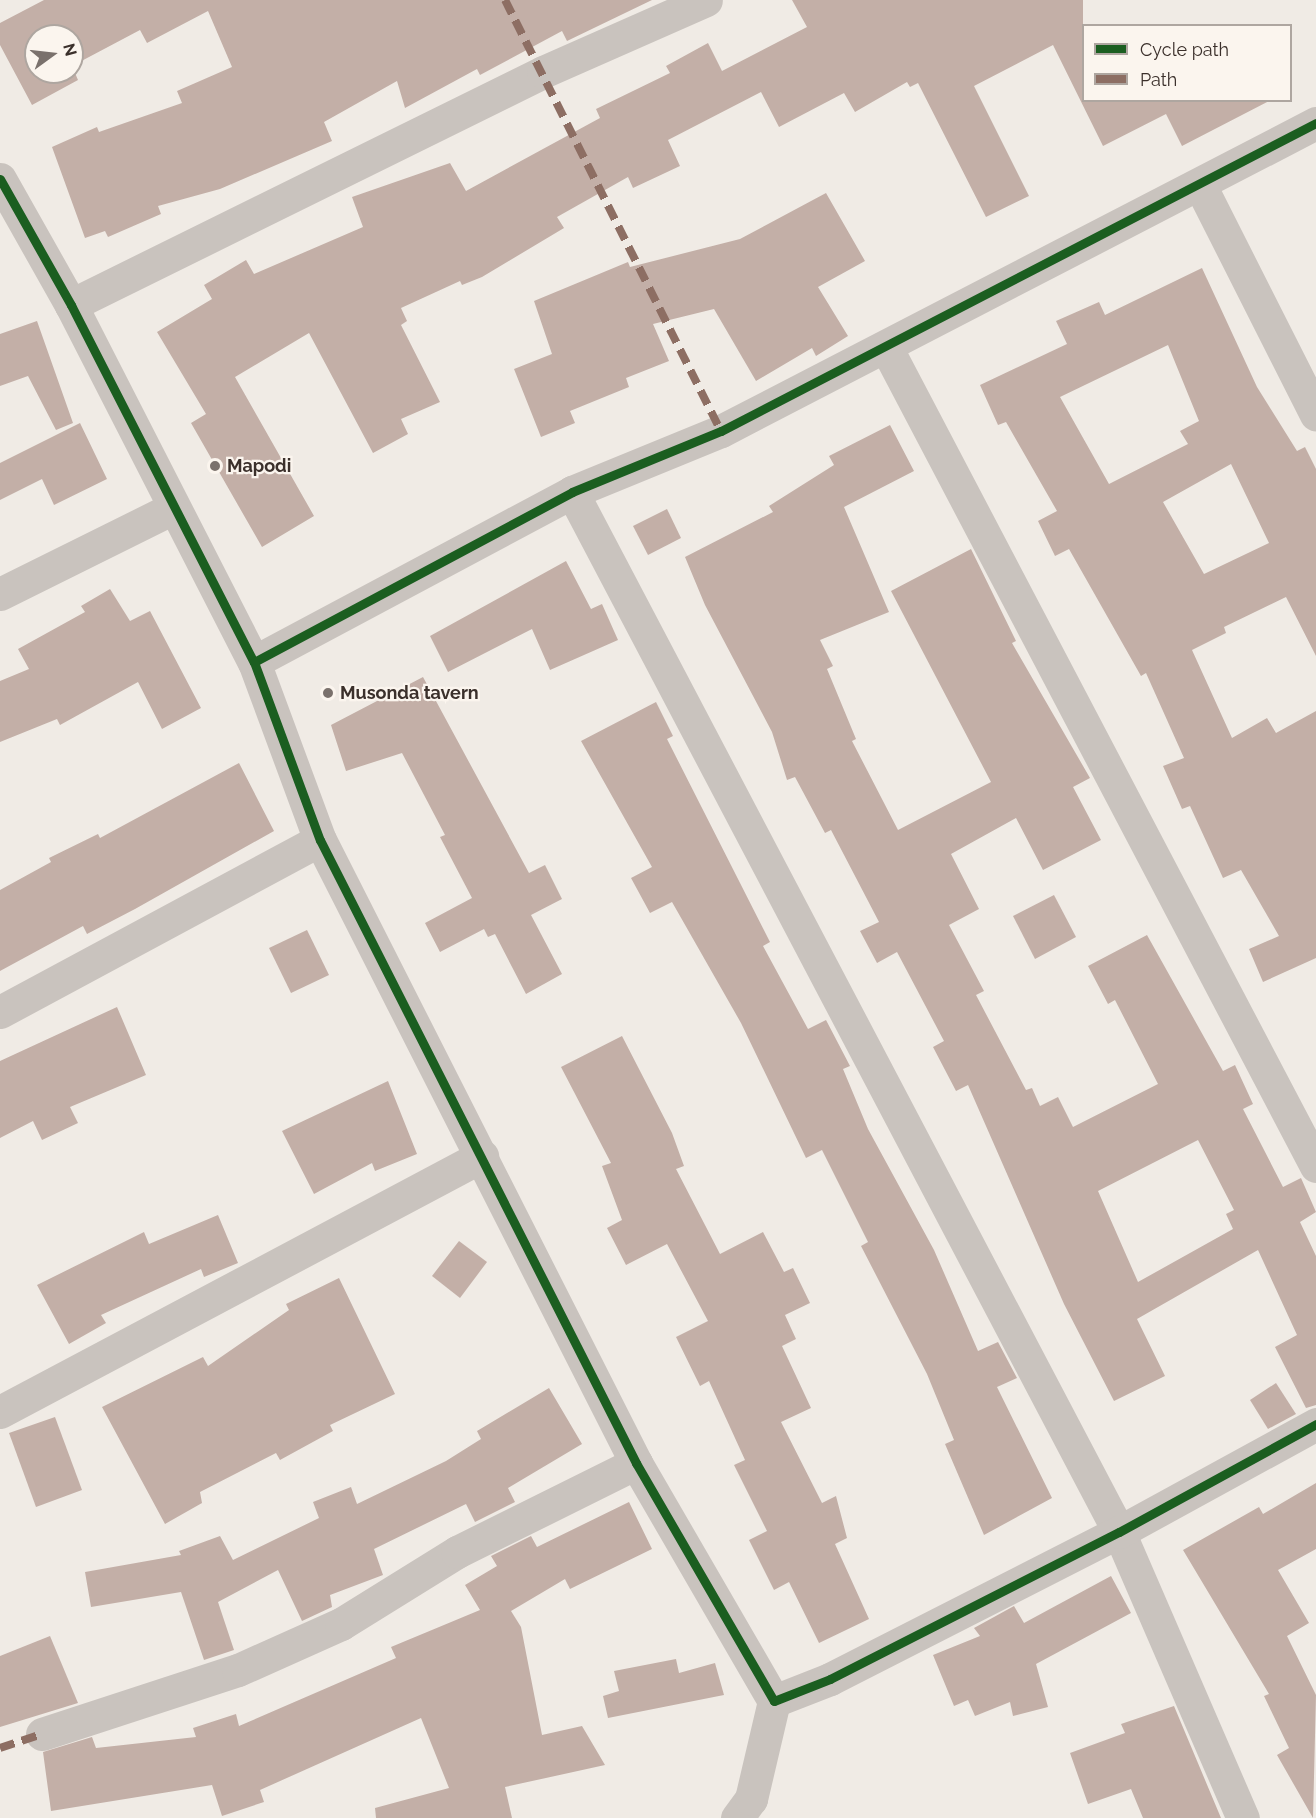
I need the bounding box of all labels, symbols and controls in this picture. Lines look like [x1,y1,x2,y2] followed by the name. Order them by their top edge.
[24,24,84,84] north arrow
[1082,24,1292,102] legend
[1140,39,1229,60] text: Cycle path
[59,41,81,58] text: N
[1140,69,1177,90] text: Path
[227,455,291,477] place label: Mapodi
[208,459,222,473] marker: Mapodi
[340,682,479,704] place label: Musonda tavern
[321,686,335,700] marker: Musonda tavern

